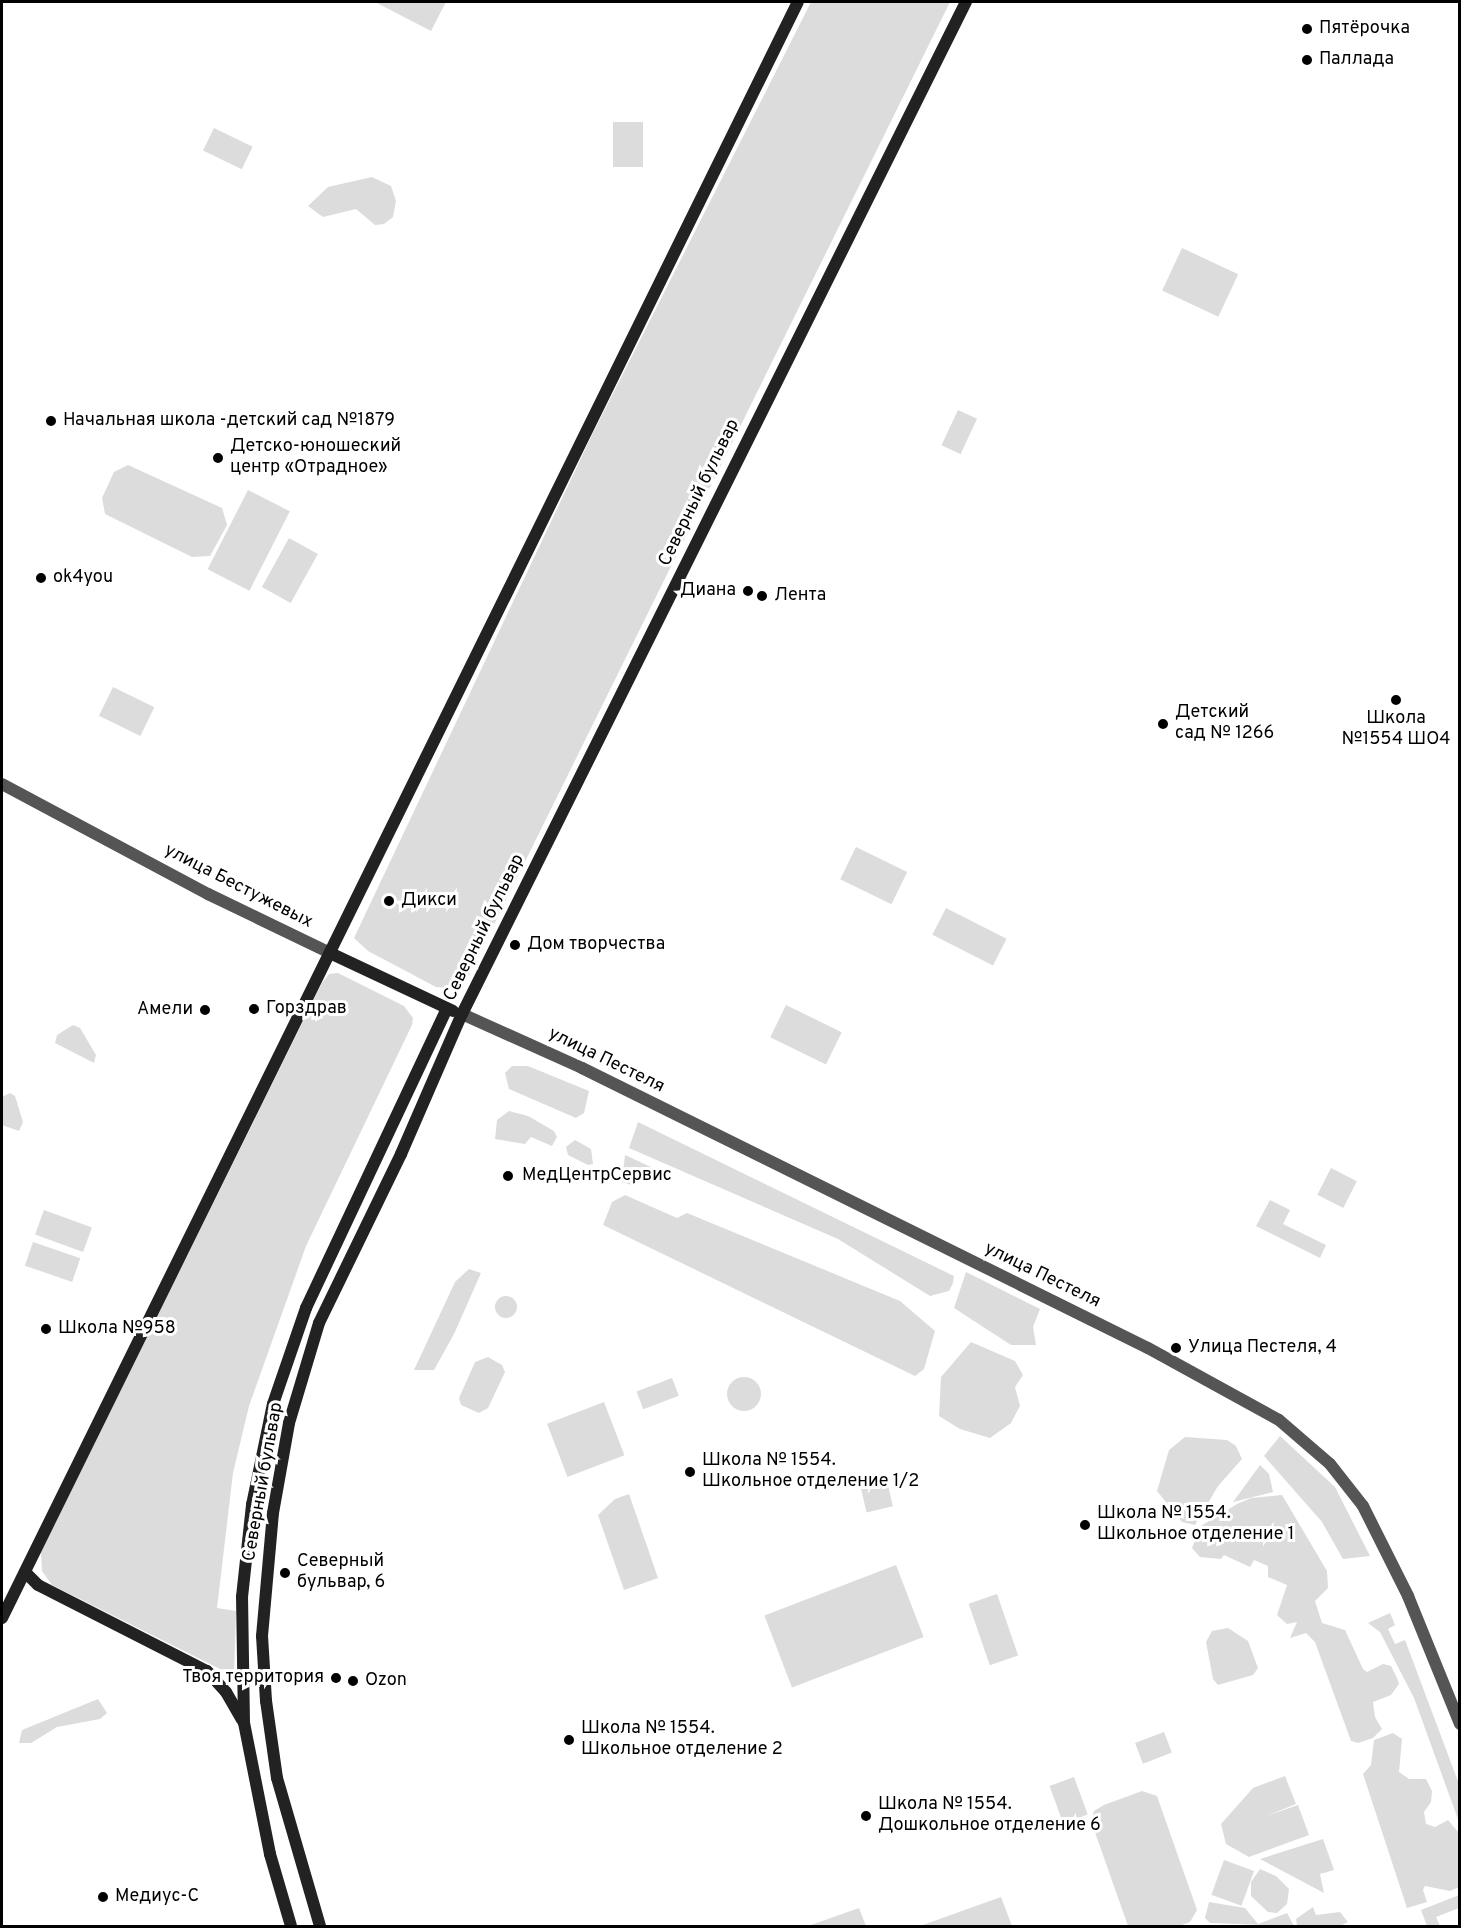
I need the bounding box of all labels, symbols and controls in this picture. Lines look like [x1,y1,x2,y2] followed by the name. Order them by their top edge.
[1319,18,1410,40] place label: Пятёрочка
[1300,22,1314,36] marker: Пятёрочка
[1319,49,1394,71] place label: Паллада
[1300,53,1314,67] marker: Паллада
[63,410,395,432] place label: Начальная школа -детский сад №1879
[44,414,58,428] marker: Начальная школа -детский сад №1879
[655,416,745,570] street label: Северный бульвар
[230,437,401,480] place label: Детско-юношеский центр «Отрадное»
[211,451,225,465] marker: Детско-юношеский центр «Отрадное»
[53,567,113,589] place label: ok4you
[34,571,48,585] marker: ok4you
[680,580,736,602] place label: Диана
[741,584,755,598] marker: Диана
[774,585,826,607] place label: Лента
[755,589,769,603] marker: Лента
[1389,693,1403,707] marker: Школа №1554 ШО4
[1175,703,1274,746] place label: Детский сад № 1266
[1342,709,1450,752] place label: Школа №1554 ШО4
[1156,717,1170,731] marker: Детский сад № 1266
[160,840,316,934] street label: улица Бестужевых
[440,851,530,1005] street label: Северный бульвар
[401,890,457,912] place label: Дикси
[382,894,396,908] marker: Дикси
[527,934,665,956] place label: Дом творчества
[508,938,522,952] marker: Дом творчества
[266,998,347,1020] place label: Горздрав
[137,999,193,1021] place label: Амели
[247,1002,261,1016] marker: Горздрав
[198,1003,212,1017] marker: Амели
[544,1024,668,1098] street label: улица Пестеля
[522,1165,672,1187] place label: МедЦентрСервис
[499,1167,517,1185] marker: МедЦентрСервис
[980,1239,1104,1313] street label: улица Пестеля
[58,1318,176,1340] place label: Школа №958
[39,1322,53,1336] marker: Школа №958
[1188,1337,1337,1359] place label: Улица Пестеля, 4
[1169,1341,1183,1355] marker: Улица Пестеля, 4
[239,1401,289,1563] street label: Северный бульвар
[702,1451,919,1494] place label: Школа № 1554. Школьное отделение 1/2
[683,1465,697,1479] marker: Школа № 1554. Школьное отделение 1/2
[1097,1504,1294,1546] place label: Школа № 1554. Школьное отделение 1
[1078,1518,1092,1532] marker: Школа № 1554. Школьное отделение 1
[297,1552,385,1594] place label: Северный бульвар, 6
[278,1566,292,1580] marker: Северный бульвар, 6
[182,1667,324,1689] place label: Твоя территория
[365,1670,407,1692] place label: Ozon
[329,1671,343,1685] marker: Твоя территория
[346,1674,360,1688] marker: Ozon
[581,1719,783,1762] place label: Школа № 1554. Школьное отделение 2
[562,1733,576,1747] marker: Школа № 1554. Школьное отделение 2
[878,1795,1101,1838] place label: Школа № 1554. Дошкольное отделение 6
[859,1809,873,1823] marker: Школа № 1554. Дошкольное отделение 6
[115,1886,199,1908] place label: Медиус-С
[96,1890,110,1904] marker: Медиус-С

